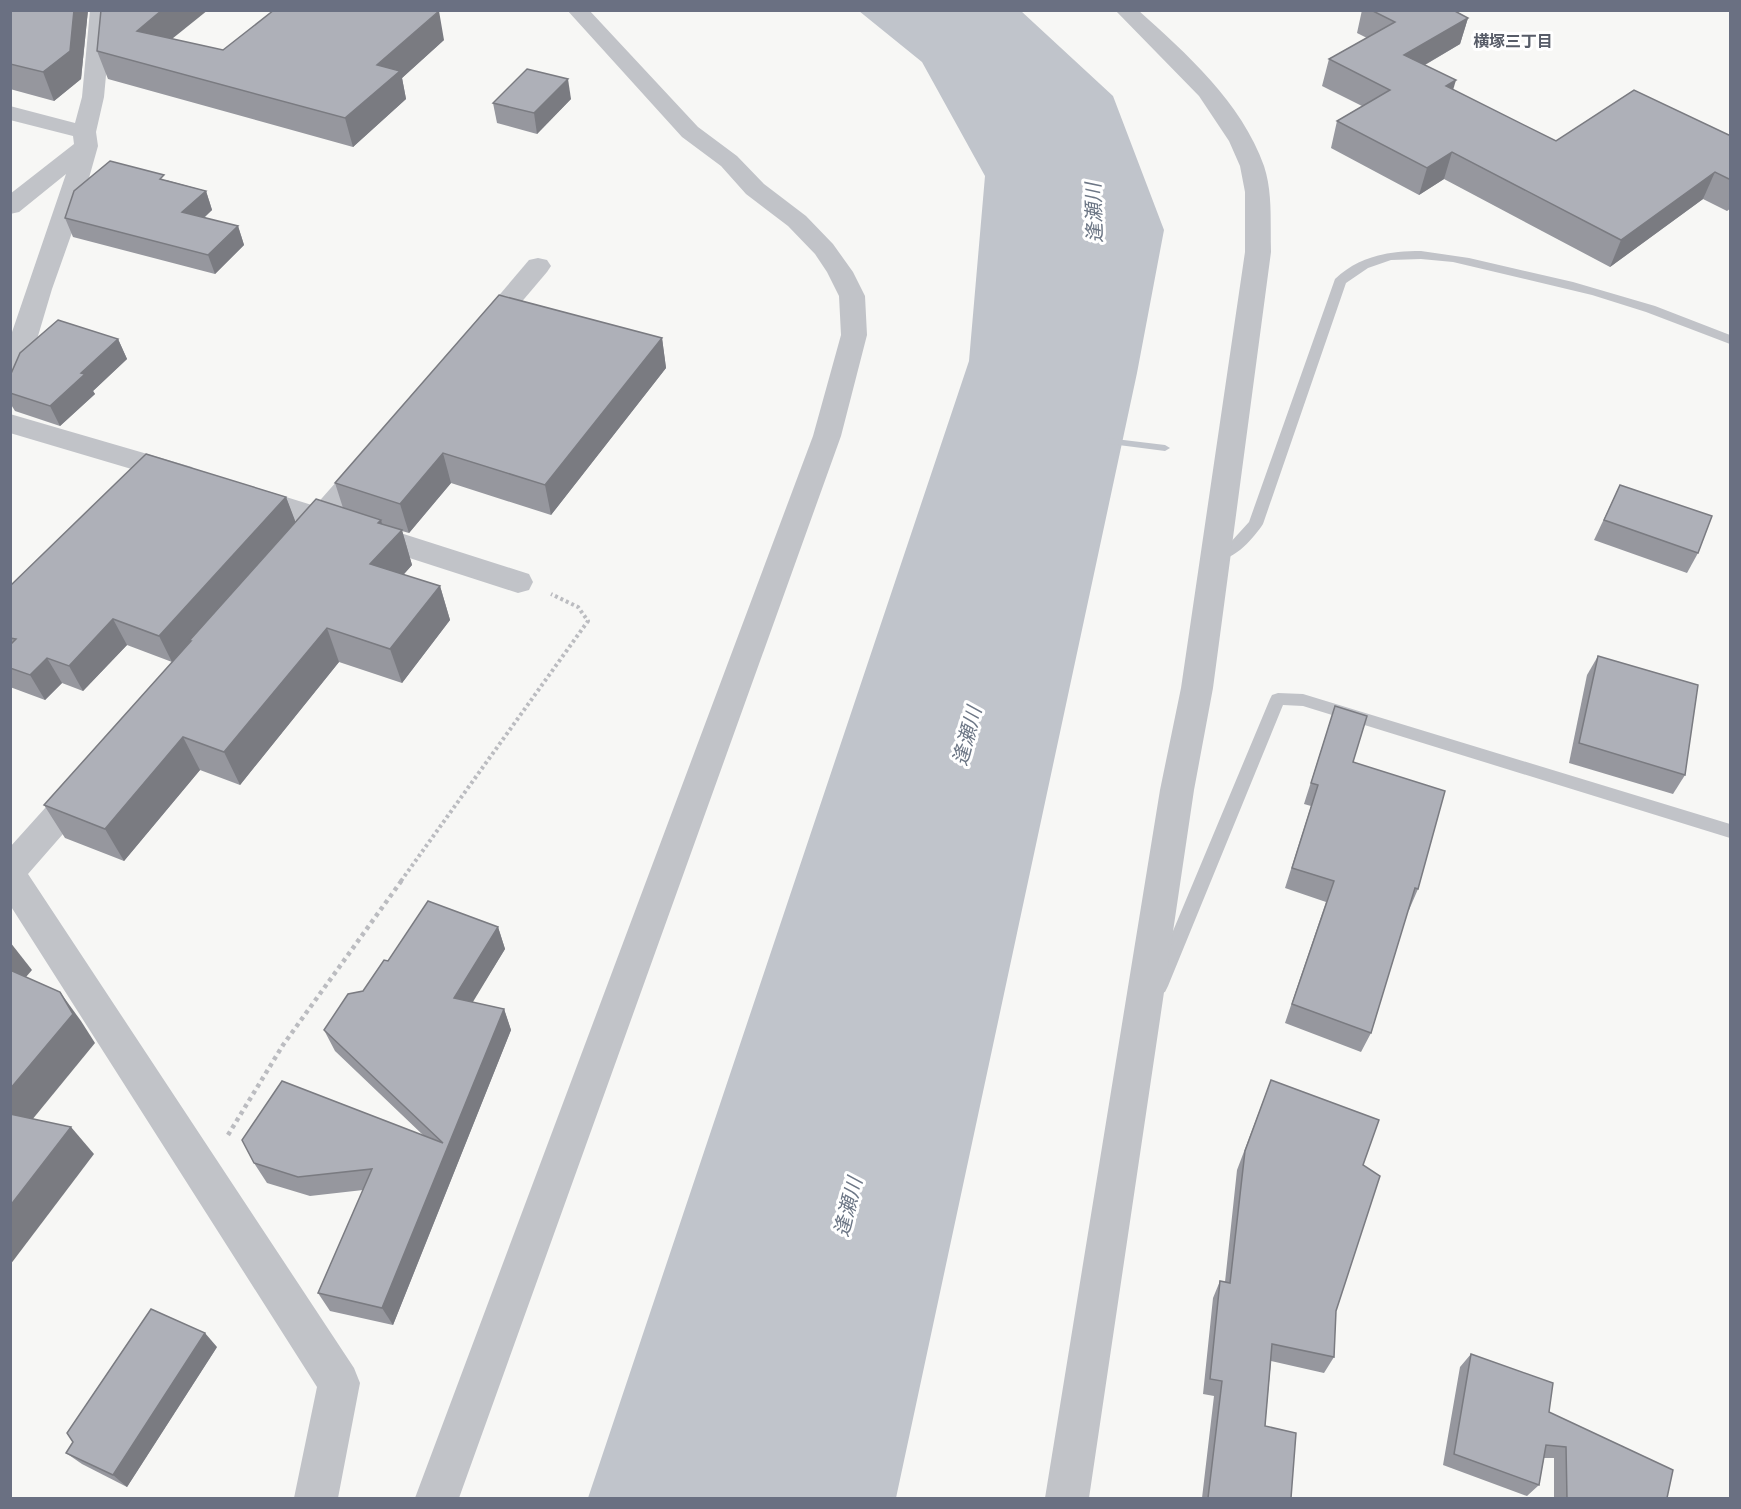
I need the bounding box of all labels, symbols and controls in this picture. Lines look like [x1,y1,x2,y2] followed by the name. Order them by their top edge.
[1473,32,1553,51] district label: 横塚三丁目
[1081,181,1107,243] water label: 逢瀬川
[948,702,987,768] water label: 逢瀬川
[829,1173,867,1239] water label: 逢瀬川

